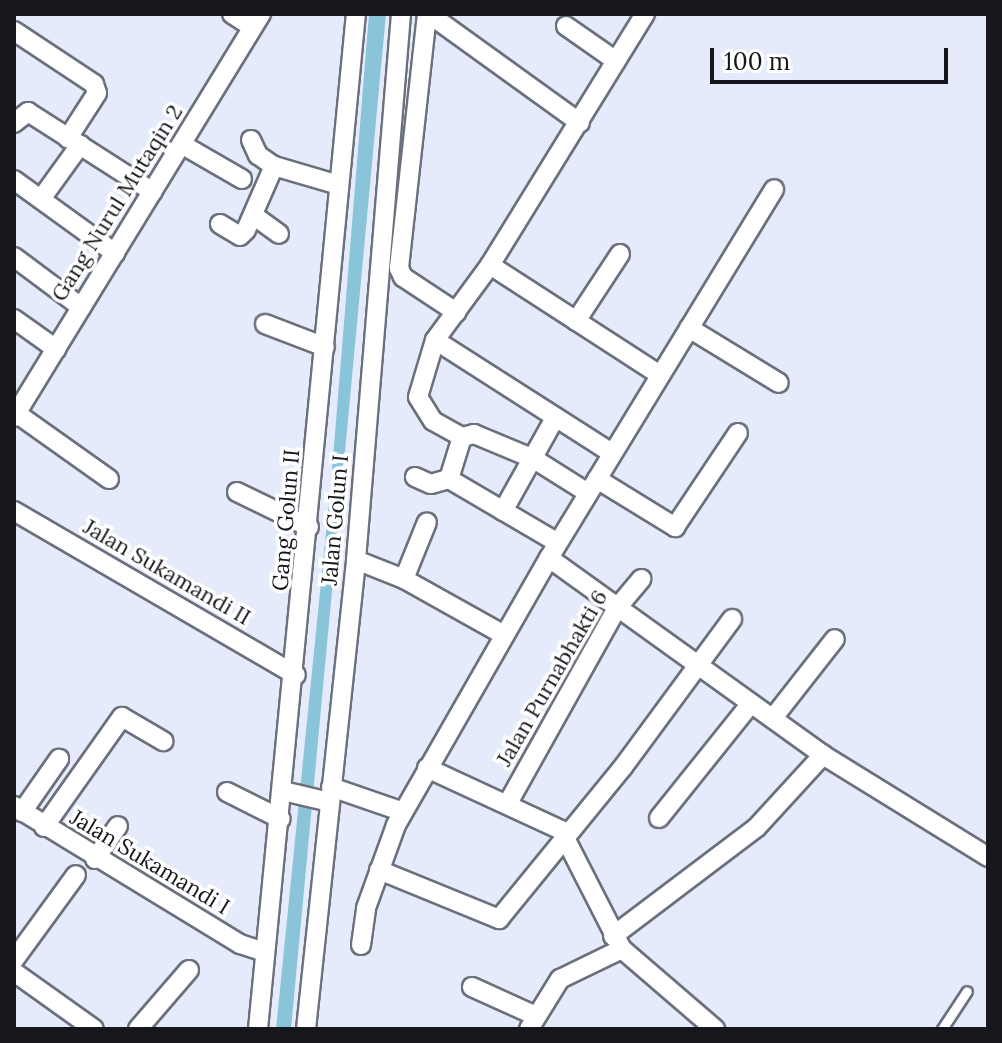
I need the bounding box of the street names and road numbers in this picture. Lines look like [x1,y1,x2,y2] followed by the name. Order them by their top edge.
[46,100,188,306] street label: Gang Nurul Mutaqin 2
[267,448,305,592] street label: Gang Golun II
[316,454,354,586] street label: Jalan Golun I
[79,513,255,631] street label: Jalan Sukamandi II
[491,585,613,771] street label: Jalan Purnabhakti 6
[66,804,234,920] street label: Jalan Sukamandi I

